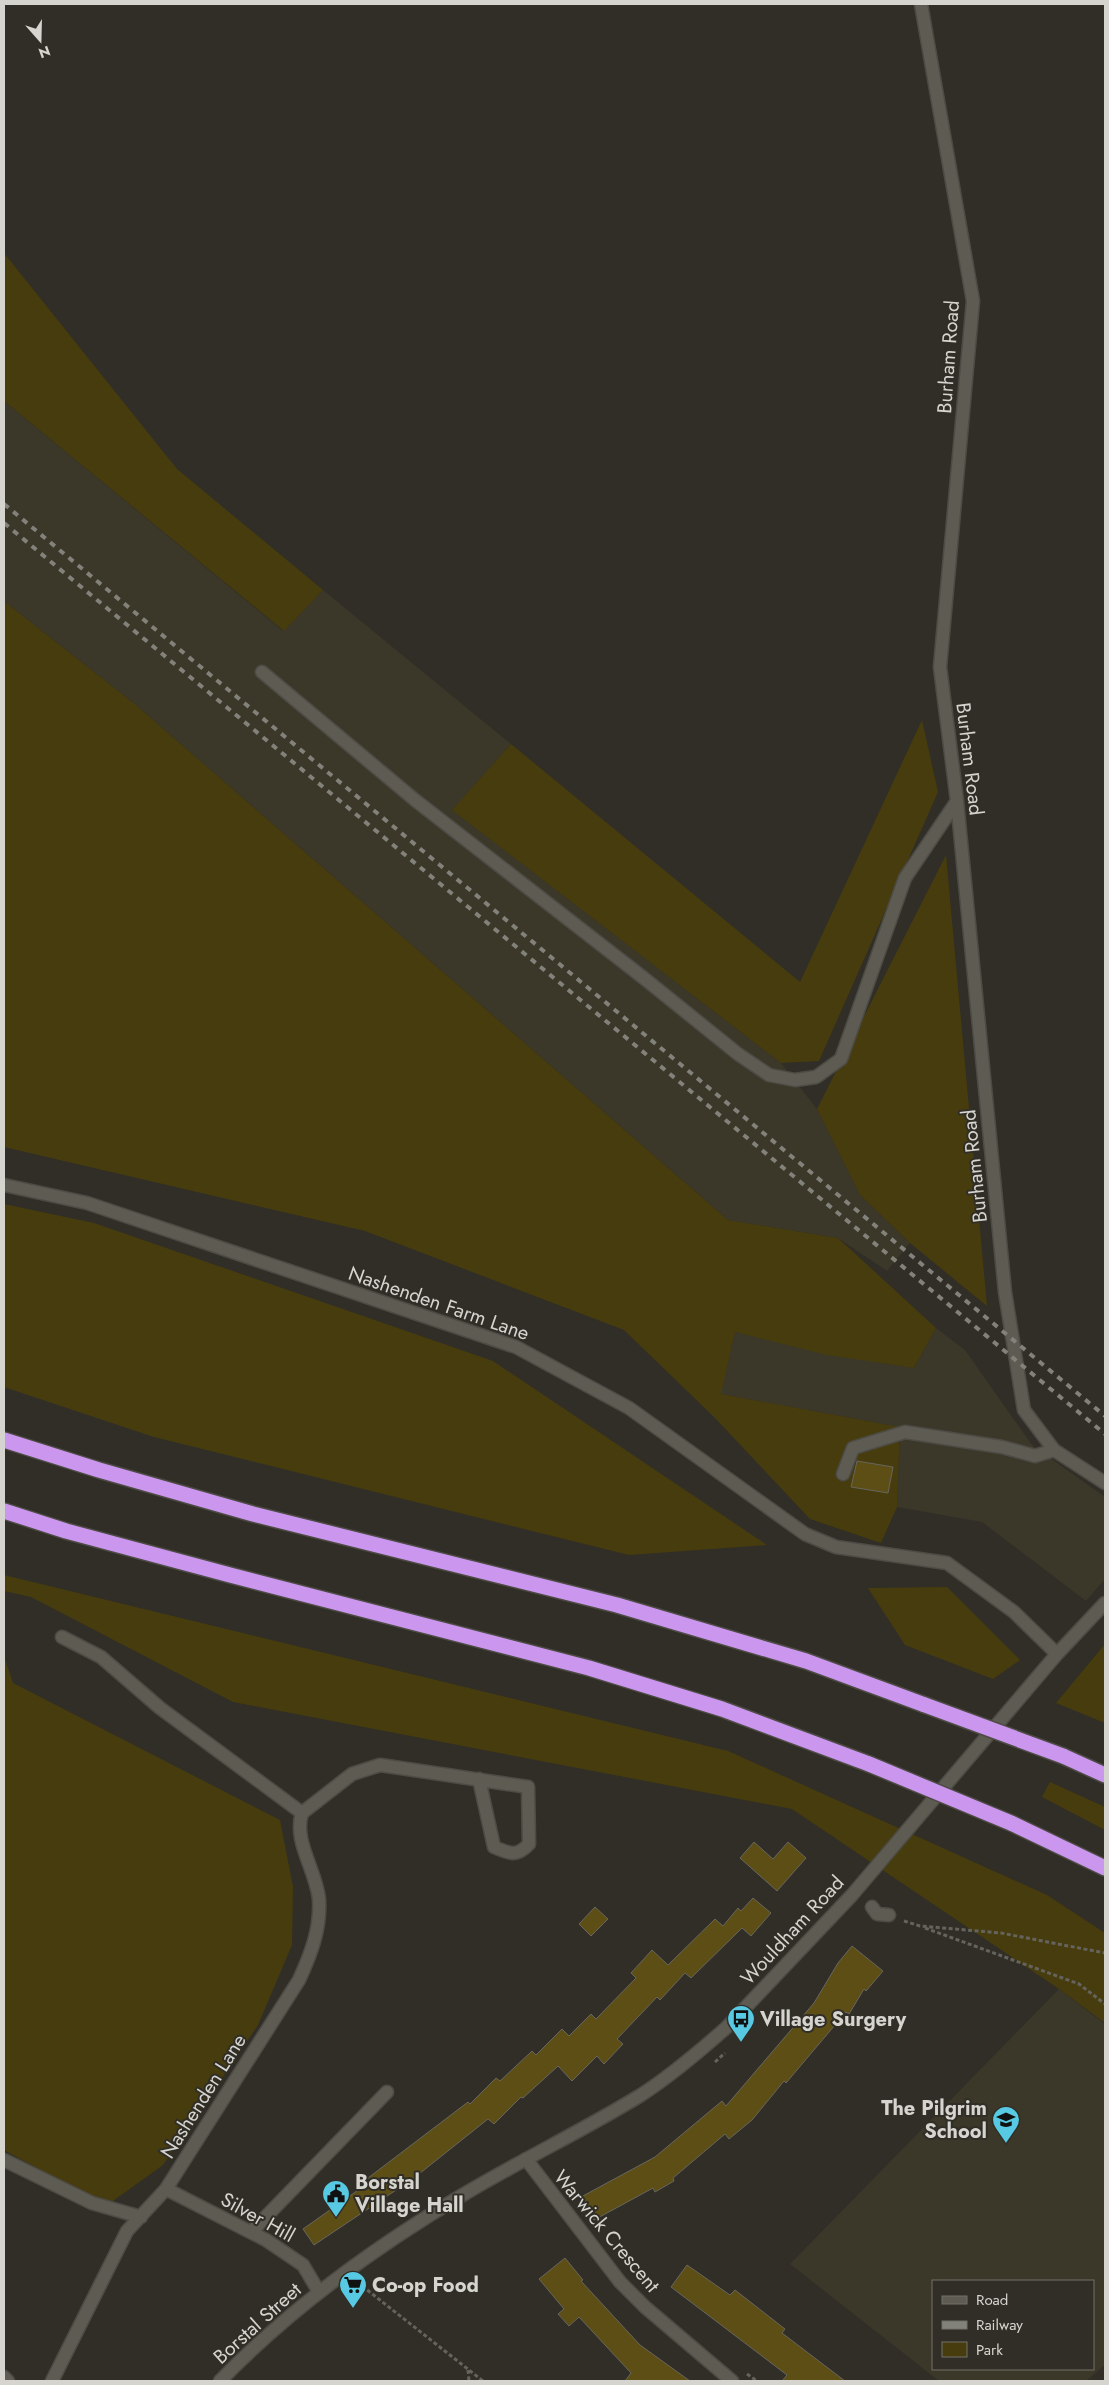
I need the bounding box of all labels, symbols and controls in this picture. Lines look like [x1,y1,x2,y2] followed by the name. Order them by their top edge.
[15,15,65,65] north arrow
[36,41,53,64] text: N
[930,299,967,415] street label: Burham Road
[948,701,991,817] street label: Burham Road
[954,1108,995,1224] street label: Burham Road
[344,1259,533,1348] street label: Nashenden Farm Lane
[734,1869,851,1992] street label: Wouldham Road
[726,2004,756,2043] bus stop icon: Village Surgery
[759,2005,907,2034] place label: Village Surgery
[153,2028,253,2164] street label: Nashenden Lane
[881,2094,987,2146] place label: The Pilgrim School
[991,2105,1021,2144] school or university icon: The Pilgrim School
[547,2164,667,2299] street label: Warwick Crescent
[354,2168,464,2220] place label: Borstal Village Hall
[321,2179,351,2218] public building icon: Borstal Village Hall
[215,2185,300,2250] street label: Silver Hill
[338,2270,368,2309] supermarket icon: Co-op Food
[372,2271,479,2300] place label: Co-op Food
[207,2276,308,2371] street label: Borstal Street
[932,2280,1094,2370] legend
[976,2289,1008,2311] text: Road
[976,2314,1023,2336] text: Railway
[976,2339,1003,2361] text: Park

